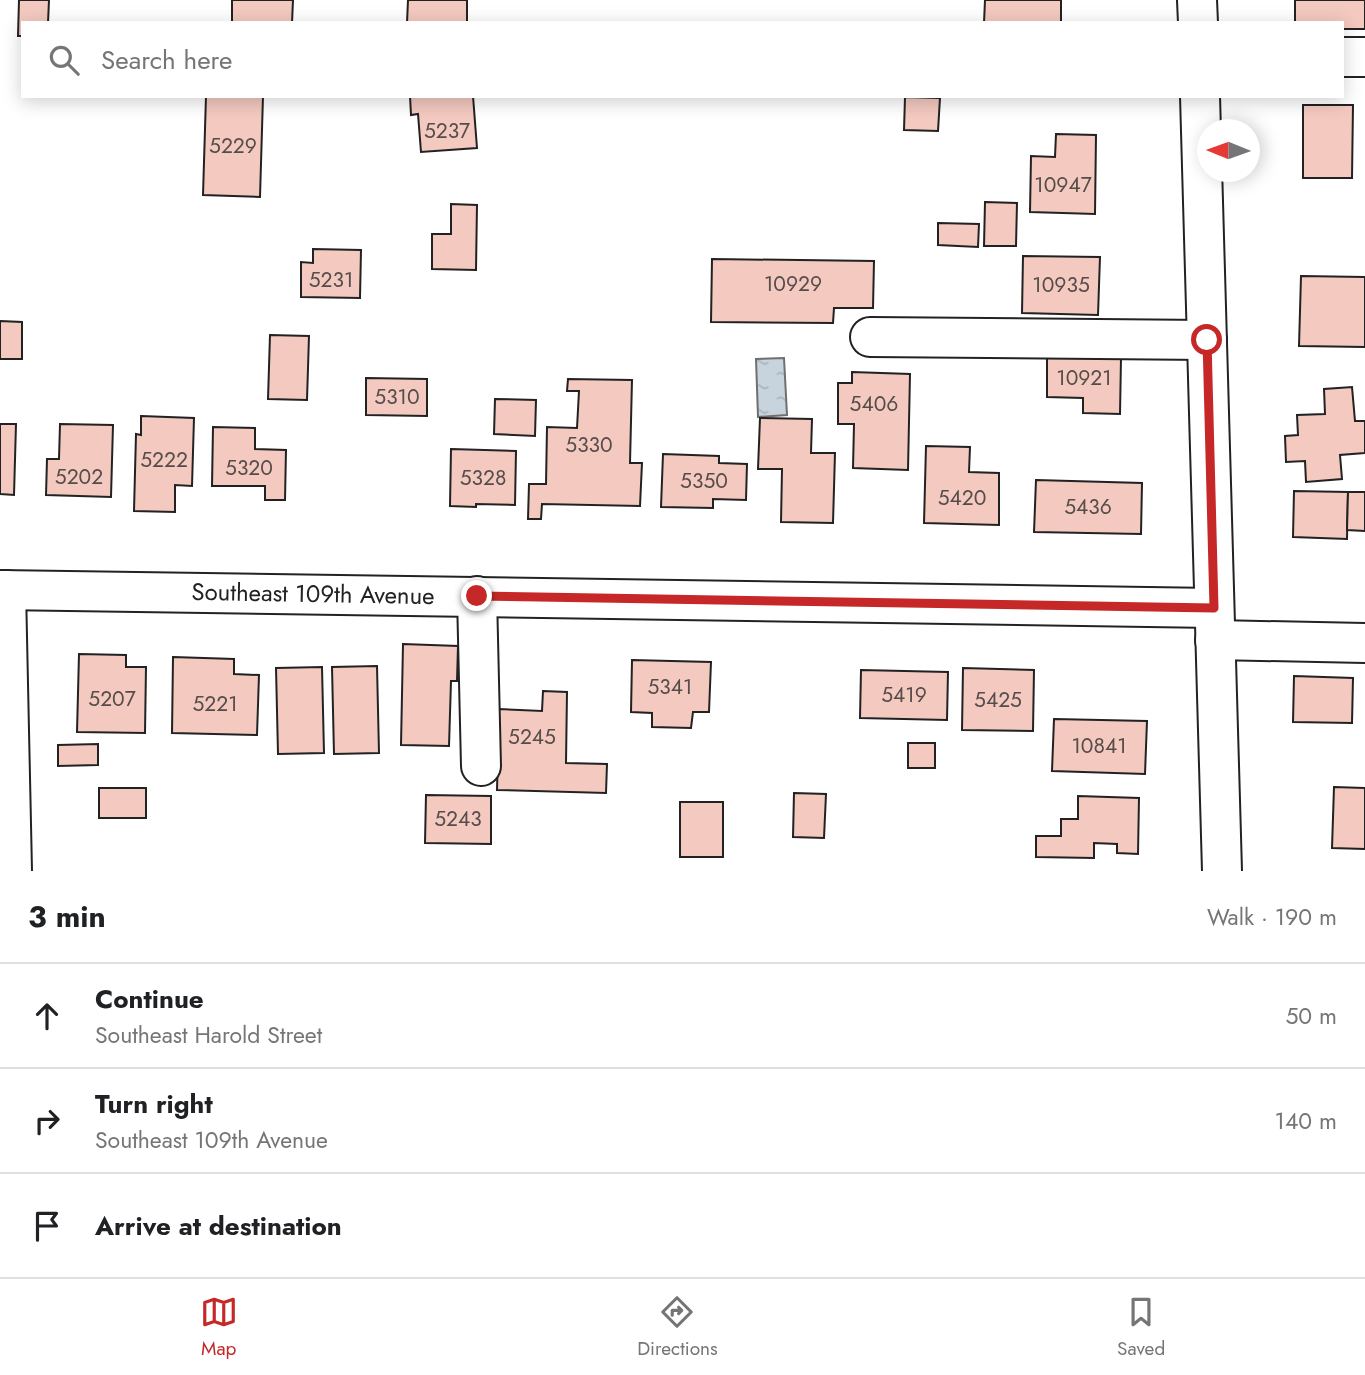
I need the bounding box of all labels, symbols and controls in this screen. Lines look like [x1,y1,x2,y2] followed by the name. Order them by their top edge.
[21,21,1344,98] search box
[45,41,83,79] icon: search
[101,41,233,79] text: Search here
[424,116,470,146] house number: 5237
[1197,119,1260,182] north arrow
[209,131,257,161] house number: 5229
[1034,170,1092,200] house number: 10947
[309,265,353,295] house number: 5231
[764,269,822,299] house number: 10929
[1032,270,1090,300] house number: 10935
[1191,324,1222,355] route start
[1056,363,1112,393] house number: 10921
[374,382,420,412] house number: 5310
[850,389,898,419] house number: 5406
[565,430,613,460] house number: 5330
[140,445,188,475] house number: 5222
[225,453,273,483] house number: 5320
[55,462,103,492] house number: 5202
[460,463,506,493] house number: 5328
[680,466,728,496] house number: 5350
[938,483,986,513] house number: 5420
[1064,492,1112,522] house number: 5436
[191,574,435,613] street label: Southeast 109th Avenue
[461,580,492,611] route end
[647,672,693,702] house number: 5341
[881,680,927,710] house number: 5419
[88,684,136,714] house number: 5207
[974,685,1022,715] house number: 5425
[192,689,238,719] house number: 5221
[508,722,556,752] house number: 5245
[1071,731,1127,761] house number: 10841
[434,804,482,834] house number: 5243
[28,895,106,938] text: 3 min
[1207,900,1337,934] text: Walk · 190 m
[95,980,204,1018] text: Continue
[28,997,66,1035] icon: ahead
[1285,999,1337,1033] text: 50 m
[95,1018,322,1052] text: Southeast Harold Street
[95,1085,213,1123] text: Turn right
[28,1102,66,1140] icon: right
[1275,1104,1337,1138] text: 140 m
[95,1123,328,1157] text: Southeast 109th Avenue
[28,1207,66,1245] icon: arrive
[95,1207,342,1245] text: Arrive at destination
[200,1293,238,1362] tab: Map
[637,1293,718,1362] tab: Directions
[1117,1293,1165,1362] tab: Saved

